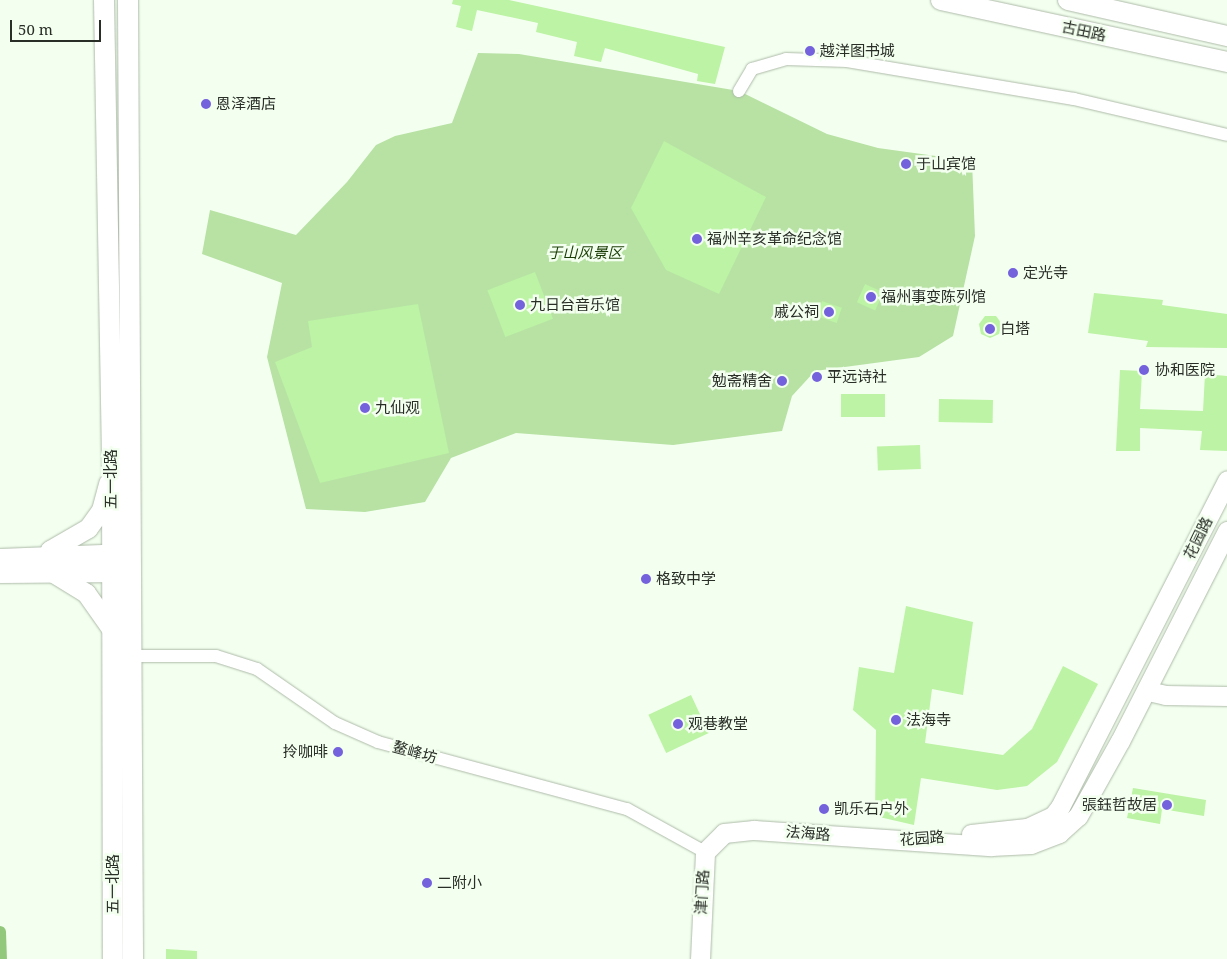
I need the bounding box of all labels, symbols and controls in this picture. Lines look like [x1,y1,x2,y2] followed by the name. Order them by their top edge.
[12,10,104,42] scale bar
[1060,18,1108,44] street label: 古田路
[18,19,53,39] text: 50 m
[820,42,895,60] place label: 越洋图书城
[804,45,816,57] marker: 越洋图书城
[216,95,276,113] place label: 恩泽酒店
[200,98,212,110] marker: 恩泽酒店
[916,155,976,173] place label: 于山宾馆
[900,158,912,170] marker: 于山宾馆
[707,230,842,248] place label: 福州辛亥革命纪念馆
[691,233,703,245] marker: 福州辛亥革命纪念馆
[548,244,622,262] park label: 于山风景区
[1023,264,1068,282] place label: 定光寺
[1007,267,1019,279] marker: 定光寺
[881,288,986,306] place label: 福州事变陈列馆
[865,291,877,303] marker: 福州事变陈列馆
[530,296,620,314] place label: 九日台音乐馆
[514,299,526,311] marker: 九日台音乐馆
[774,303,819,321] place label: 戚公祠
[823,306,835,318] marker: 戚公祠
[1000,320,1030,338] place label: 白塔
[984,323,996,335] marker: 白塔
[1155,361,1215,379] place label: 协和医院
[1137,363,1151,377] marker: 协和医院
[827,368,887,386] place label: 平远诗社
[811,371,823,383] marker: 平远诗社
[712,372,772,390] place label: 勉斋精舍
[776,375,788,387] marker: 勉斋精舍
[375,399,420,417] place label: 九仙观
[359,402,371,414] marker: 九仙观
[102,449,120,509] street label: 五一北路
[1180,514,1216,562] street label: 花园路
[656,570,716,588] place label: 格致中学
[640,573,652,585] marker: 格致中学
[906,711,951,729] place label: 法海寺
[890,714,902,726] marker: 法海寺
[688,715,748,733] place label: 观巷教堂
[672,718,684,730] marker: 观巷教堂
[391,737,439,767] street label: 鳌峰坊
[283,743,328,761] place label: 拎咖啡
[332,746,344,758] marker: 拎咖啡
[1082,796,1157,814] place label: 張鈺哲故居
[1161,799,1173,811] marker: 張鈺哲故居
[834,800,909,818] place label: 凯乐石户外
[818,803,830,815] marker: 凯乐石户外
[785,822,831,844] street label: 法海路
[899,827,945,849] street label: 花园路
[104,854,122,914] street label: 五一北路
[692,869,712,915] street label: 津门路
[437,874,482,892] place label: 二附小
[421,877,433,889] marker: 二附小

